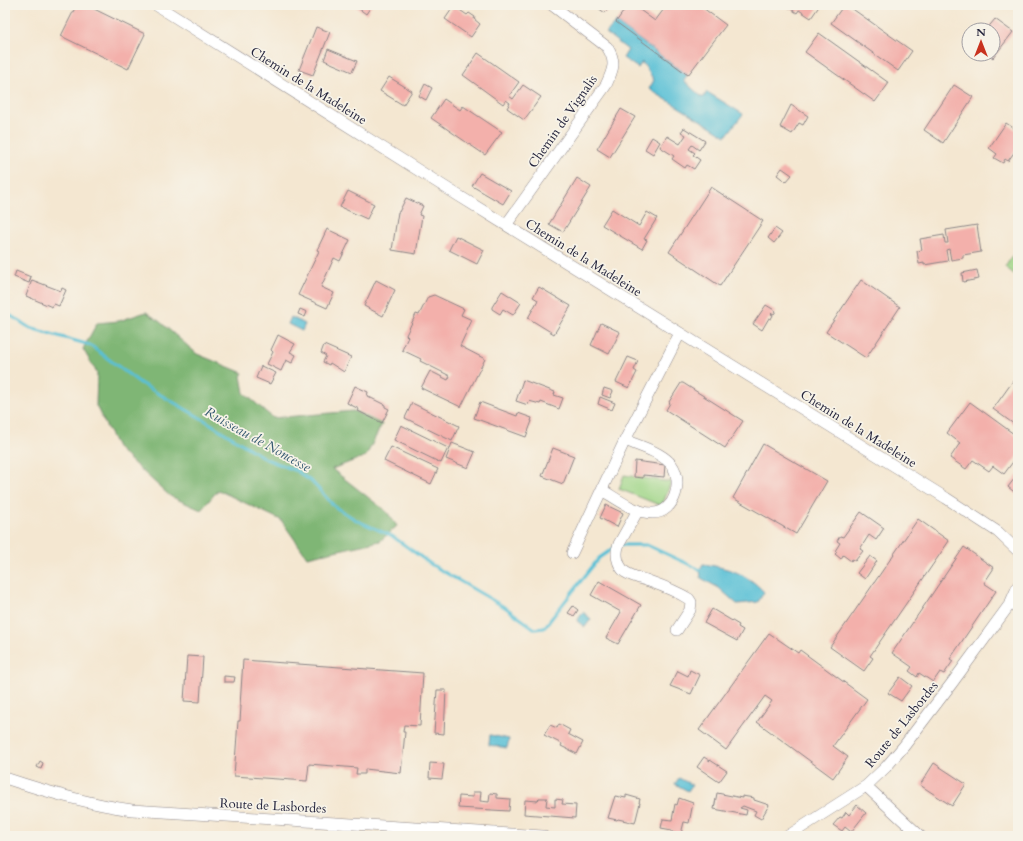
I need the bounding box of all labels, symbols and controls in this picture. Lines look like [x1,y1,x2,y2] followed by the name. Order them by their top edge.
[961,22,1001,62] north arrow
[976,25,986,40] text: N
[247,43,370,129] street label: Chemin de la Madeleine
[524,72,602,172] street label: Chemin de Vignalis
[522,215,645,301] street label: Chemin de la Madeleine
[797,386,920,472] street label: Chemin de la Madeleine
[201,402,315,477] water label: Ruisseau de Noncesse
[861,677,942,772] street label: Route de Lasbordes
[219,794,327,818] street label: Route de Lasbordes

